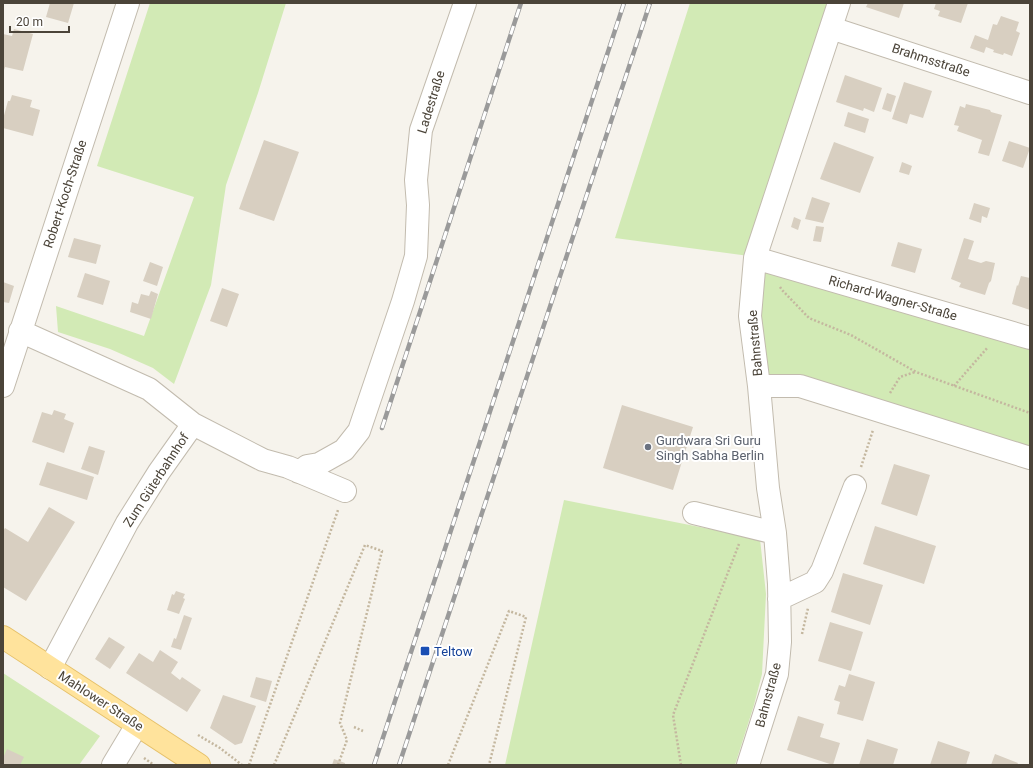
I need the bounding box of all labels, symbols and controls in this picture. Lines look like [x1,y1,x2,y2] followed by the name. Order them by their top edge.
[10,8,69,34] scale bar
[16,15,43,29] text: 20 m
[890,40,972,80] street label: Brahmsstraße
[414,69,448,135] street label: Ladestraße
[40,138,90,250] street label: Robert-Koch-Straße
[827,272,959,324] street label: Richard-Wagner-Straße
[745,309,765,377] street label: Bahnstraße
[120,430,192,530] street label: Zum Güterbahnhof
[656,433,764,463] place label: Gurdwara Sri Guru Singh Sabha Berlin
[643,442,653,452] marker: Gurdwara Sri Guru Singh Sabha Berlin
[434,644,473,659] place label: Teltow
[419,645,431,657] marker: Teltow
[752,661,784,729] street label: Bahnstraße
[56,668,146,734] street label: Mahlower Straße

